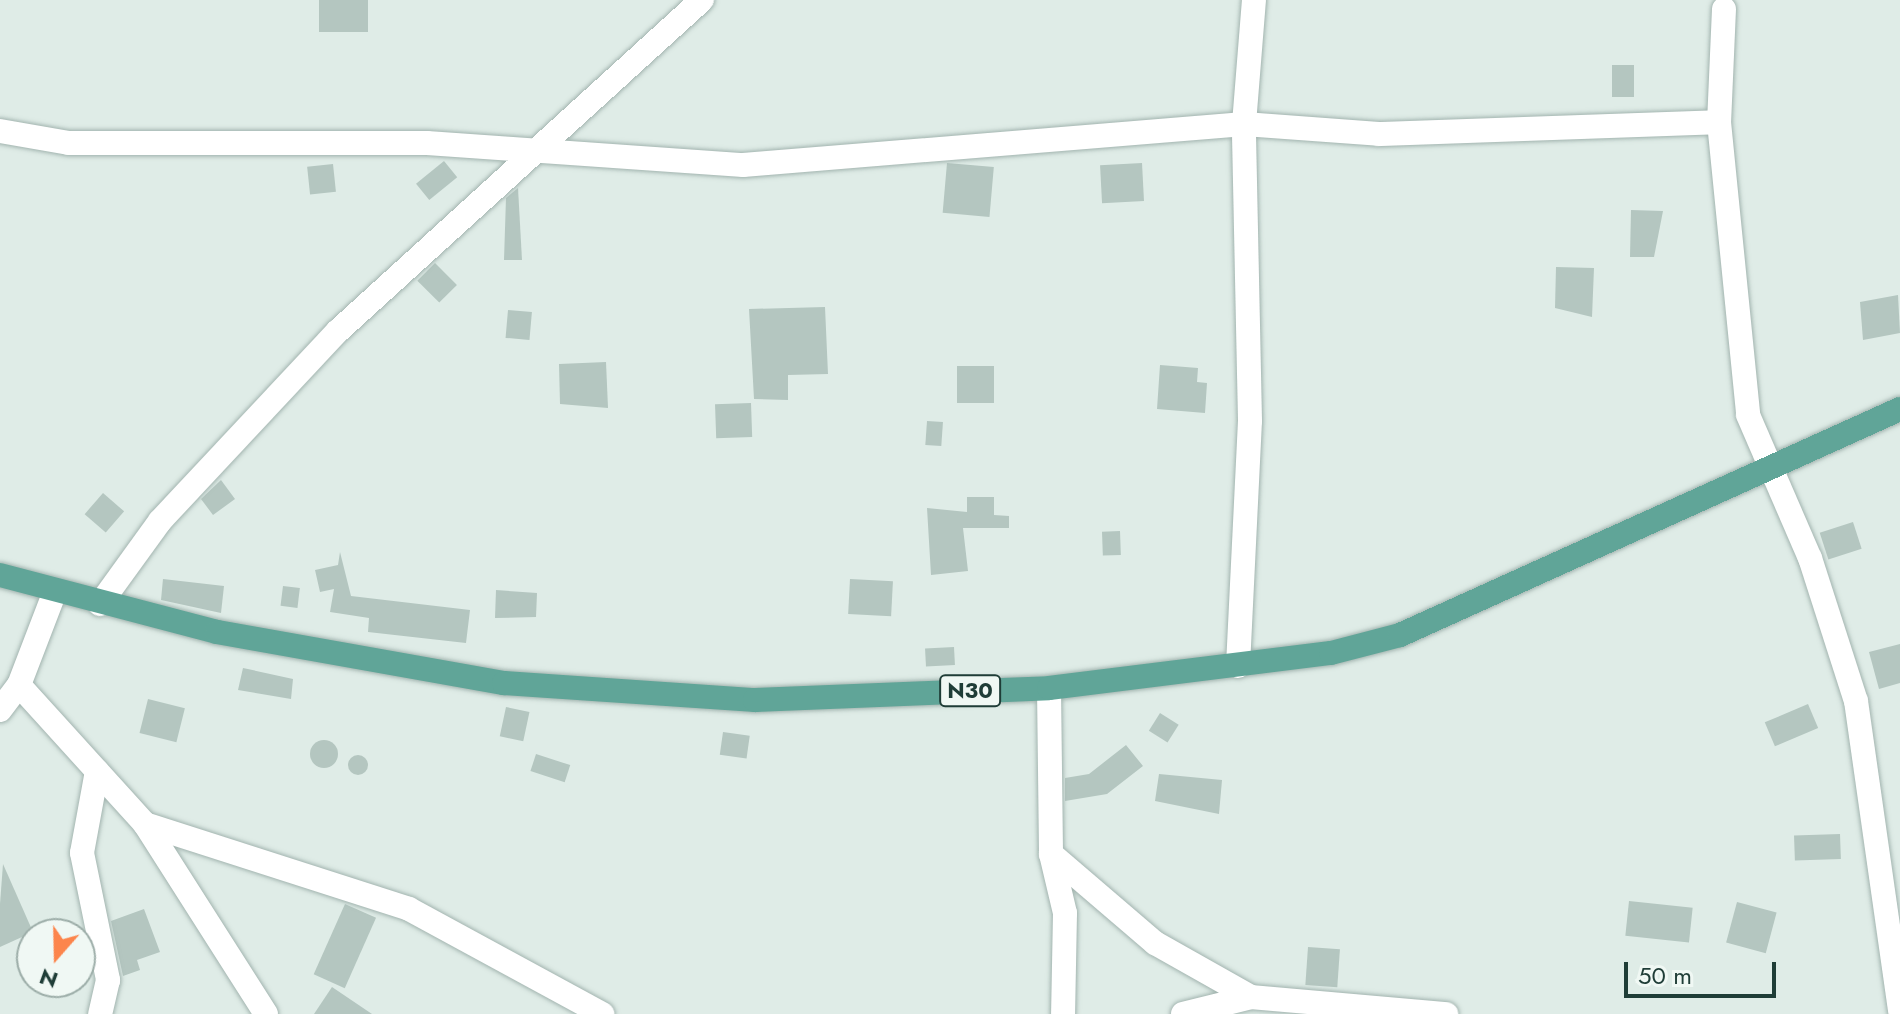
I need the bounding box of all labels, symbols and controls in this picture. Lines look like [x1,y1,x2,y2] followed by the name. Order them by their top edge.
[938,673,1002,709] road number: N30
[16,918,96,998] north arrow
[1628,946,1780,996] scale bar
[1638,958,1692,993] text: 50 m
[35,961,62,997] text: N

